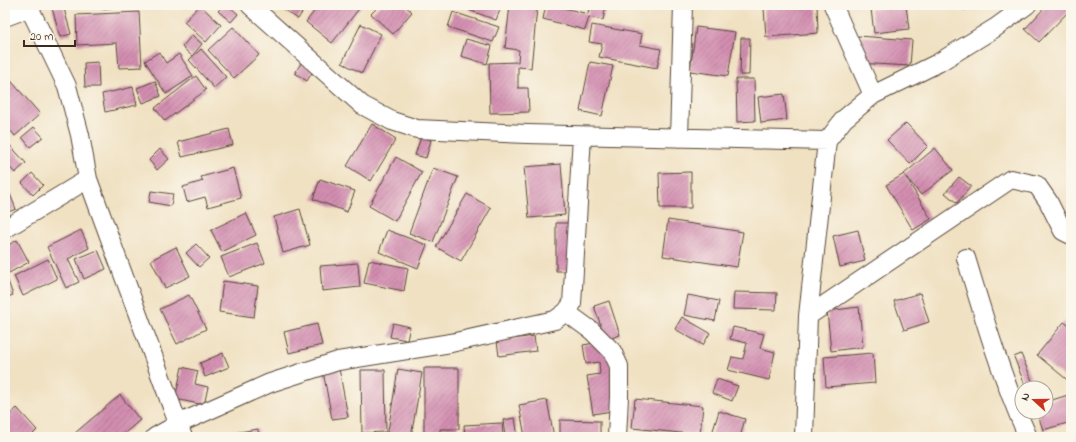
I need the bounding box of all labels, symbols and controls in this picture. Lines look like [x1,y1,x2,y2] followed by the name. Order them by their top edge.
[24,22,75,48] scale bar
[30,28,53,46] text: 20 m
[1014,380,1054,420] north arrow
[1017,390,1034,403] text: N

